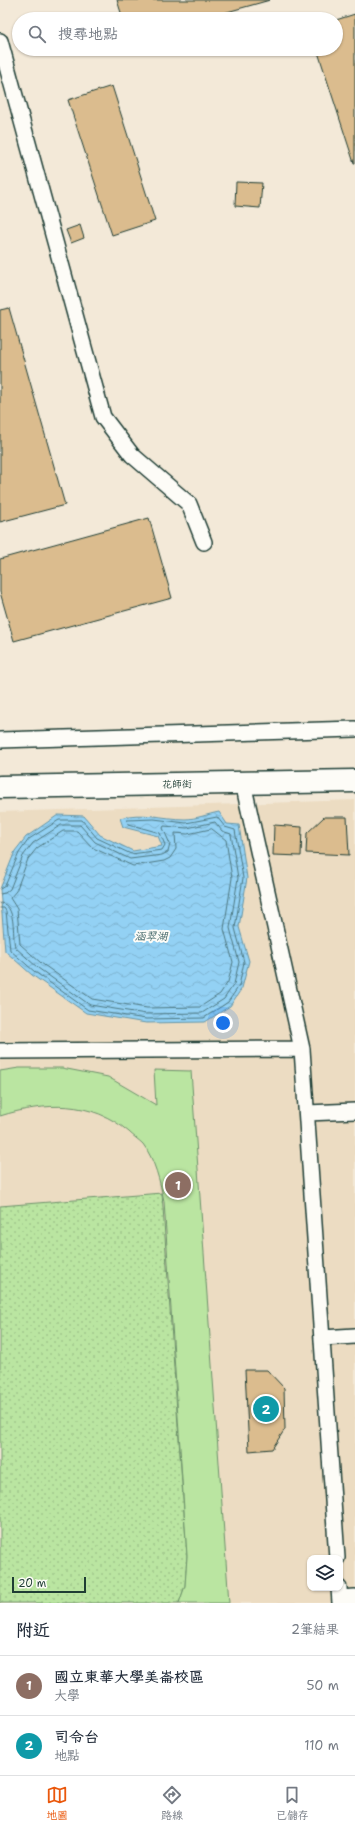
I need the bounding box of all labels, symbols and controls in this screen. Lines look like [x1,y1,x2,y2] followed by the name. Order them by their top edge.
[12,12,343,56] search box
[26,23,48,45] icon: search
[58,24,118,44] text: 搜尋地點
[162,777,192,791] street label: 花師街
[135,929,168,944] water label: 涵翠湖
[213,1013,233,1033] your location
[165,1170,191,1200] pin: 1
[253,1394,279,1424] pin: 2
[307,1555,343,1591] map controls
[307,1555,343,1591] button: layers
[12,1575,86,1594] scale bar
[18,1576,46,1591] text: 20 m
[16,1619,50,1641] text: 附近
[291,1621,339,1638] text: 2筆結果
[54,1667,204,1687] text: 國立東華大學美崙校區
[26,1677,32,1694] text: 1
[306,1677,339,1694] text: 50 m
[54,1687,80,1704] text: 大學
[54,1727,99,1747] text: 司令台
[24,1737,34,1754] text: 2
[304,1737,339,1754] text: 110 m
[54,1747,80,1764] text: 地點
[46,1784,68,1823] tab: 地圖
[161,1784,183,1823] tab: 路線
[276,1784,309,1823] tab: 已儲存

